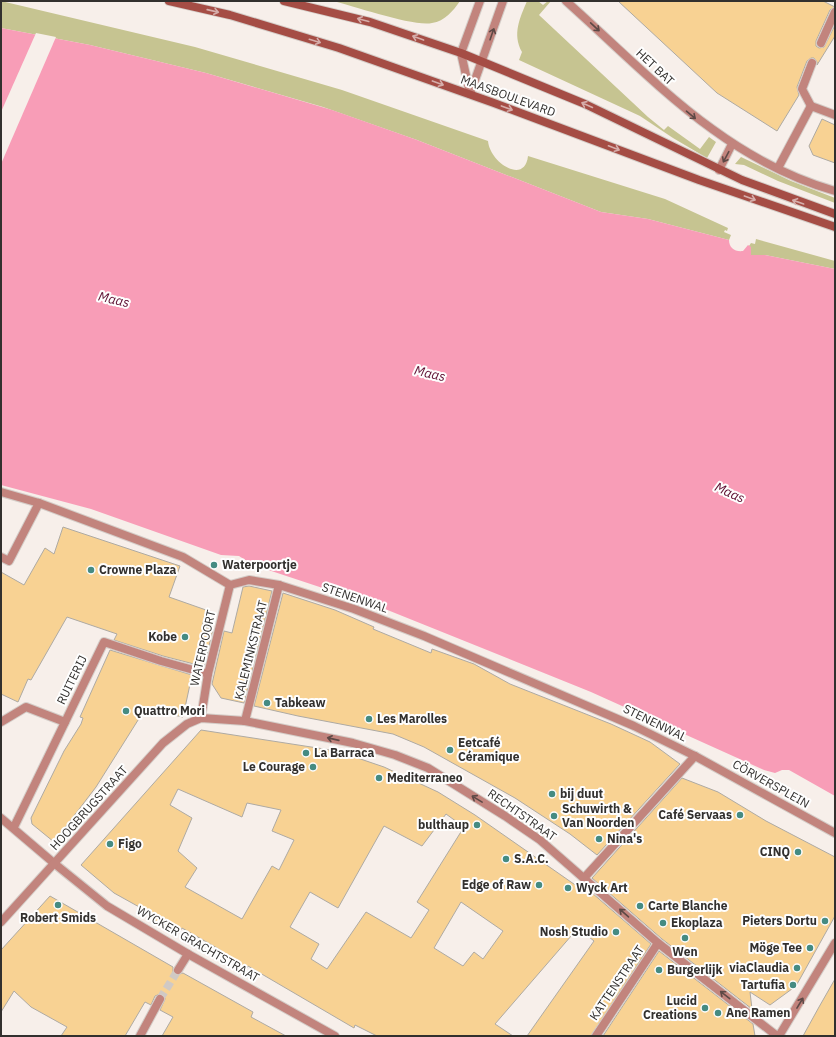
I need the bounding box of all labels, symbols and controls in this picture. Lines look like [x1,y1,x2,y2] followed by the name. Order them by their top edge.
[206,8,219,16] one-way arrow
[357,16,370,24] one-way arrow
[590,22,600,32] one-way arrow
[489,27,496,40] one-way arrow
[412,33,424,41] one-way arrow
[308,38,321,45] one-way arrow
[633,45,678,88] street label: HET BAT
[459,71,558,120] street label: MAASBOULEVARD
[432,79,444,87] one-way arrow
[581,101,593,108] one-way arrow
[500,104,512,112] one-way arrow
[686,110,697,119] one-way arrow
[608,145,620,153] one-way arrow
[721,150,729,162] one-way arrow
[744,195,756,203] one-way arrow
[792,198,805,205] one-way arrow
[97,288,131,311] water label: Maas
[413,362,447,385] water label: Maas
[712,478,748,507] water label: Maas
[222,557,297,572] place label: Waterpoortje
[209,560,219,570] marker: Waterpoortje
[99,562,177,577] place label: Crowne Plaza
[86,565,96,575] marker: Crowne Plaza
[320,579,390,616] street label: STENENWAL
[231,599,270,701] street label: KALEMINKSTRAAT
[186,608,219,687] street label: WATERPOORT
[148,629,177,644] place label: Kobe
[180,632,190,642] marker: Kobe
[53,653,90,707] street label: RUITERIJ
[275,695,326,710] place label: Tabkeaw
[262,698,272,708] marker: Tabkeaw
[621,701,690,744] street label: STENENWAL
[134,703,205,718] place label: Quattro Mori
[121,706,131,716] marker: Quattro Mori
[377,711,447,726] place label: Les Marolles
[364,714,374,724] marker: Les Marolles
[326,734,339,742] one-way arrow
[458,735,520,764] place label: Eetcafé Céramique
[314,745,374,760] place label: La Barraca
[445,745,455,755] marker: Eetcafé Céramique
[301,748,311,758] marker: La Barraca
[730,756,812,811] street label: CÖRVERSPLEIN
[243,759,305,774] place label: Le Courage
[47,762,131,853] street label: HOOGBRUGSTRAAT
[308,762,318,772] marker: Le Courage
[387,770,463,785] place label: Mediterraneo
[374,773,384,783] marker: Mediterraneo
[485,785,560,844] street label: RECHTSTRAAT
[560,786,604,801] place label: bij duut
[547,789,557,799] marker: bij duut
[471,794,483,802] one-way arrow
[562,801,634,830] place label: Schuwirth & Van Noorden
[658,807,732,822] place label: Café Servaas
[735,810,745,820] marker: Café Servaas
[549,811,559,821] marker: Schuwirth & Van Noorden
[418,817,469,832] place label: bulthaup
[472,820,482,830] marker: bulthaup
[607,831,642,846] place label: Nina's
[594,834,604,844] marker: Nina's
[118,836,142,851] place label: Figo
[105,839,115,849] marker: Figo
[760,844,790,859] place label: CINQ
[793,847,803,857] marker: CINQ
[514,851,549,866] place label: S.A.C.
[501,854,511,864] marker: S.A.C.
[462,877,531,892] place label: Edge of Raw
[534,880,544,890] marker: Edge of Raw
[576,880,628,895] place label: Wyck Art
[563,883,573,893] marker: Wyck Art
[648,898,728,913] place label: Carte Blanche
[53,900,63,910] marker: Robert Smids
[635,901,645,911] marker: Carte Blanche
[134,902,262,985] street label: WYCKER GRACHTSTRAAT
[619,909,629,918] one-way arrow
[20,910,96,925] place label: Robert Smids
[742,913,817,928] place label: Pieters Dortu
[671,915,723,930] place label: Ekoplaza
[820,916,830,926] marker: Pieters Dortu
[658,918,668,928] marker: Ekoplaza
[540,924,608,939] place label: Nosh Studio
[611,927,621,937] marker: Nosh Studio
[680,933,690,943] marker: Wen
[750,940,802,955] place label: Möge Tee
[586,942,647,1023] street label: KATTENSTRAAT
[805,943,815,953] marker: Möge Tee
[672,944,698,959] place label: Wen
[729,960,789,975] place label: viaClaudia
[667,962,722,977] place label: Burgerlijk
[792,963,802,973] marker: viaClaudia
[654,965,664,975] marker: Burgerlijk
[741,977,785,992] place label: Tartufia
[788,980,798,990] marker: Tartufia
[719,991,730,999] one-way arrow
[643,993,697,1022] place label: Lucid Creations
[796,997,804,1009] one-way arrow
[700,1003,710,1013] marker: Lucid Creations
[726,1005,790,1020] place label: Ane Ramen
[713,1008,723,1018] marker: Ane Ramen

